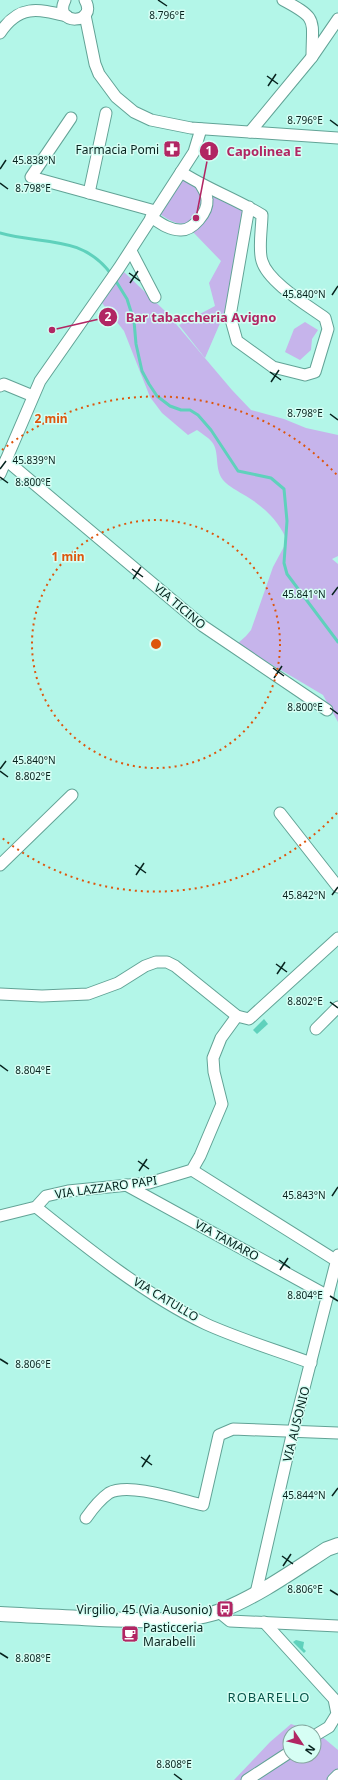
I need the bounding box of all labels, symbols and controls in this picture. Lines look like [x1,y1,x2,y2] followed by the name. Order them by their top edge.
[149,8,185,22] text: 8.796°E
[287,113,323,127] text: 8.796°E
[162,139,182,159] pharmacy icon: Farmacia Pomi
[199,139,310,164] callout: Capolinea E
[76,141,159,158] place label: Farmacia Pomi
[206,142,212,159] text: 1
[227,142,301,160] text: Capolinea E
[12,153,56,167] text: 45.838°N
[15,181,51,195] text: 8.798°E
[282,287,326,301] text: 45.840°N
[98,305,284,330] callout: Bar tabaccheria Avigno
[105,308,112,325] text: 2
[126,308,276,326] text: Bar tabaccheria Avigno
[287,406,323,420] text: 8.798°E
[34,410,68,427] text: 2 min
[12,453,56,467] text: 45.839°N
[15,475,51,489] text: 8.800°E
[51,548,85,565] text: 1 min
[150,579,210,633] street label: VIA TICINO
[282,587,326,601] text: 45.841°N
[149,637,163,651] centre of rings
[287,700,323,714] text: 8.800°E
[12,753,56,767] text: 45.840°N
[15,769,51,783] text: 8.802°E
[282,888,326,902] text: 45.842°N
[287,994,323,1008] text: 8.802°E
[15,1063,51,1077] text: 8.804°E
[54,1171,158,1203] street label: VIA LAZZARO PAPI
[282,1188,326,1202] text: 45.843°N
[192,1215,262,1265] street label: VIA TAMARO
[130,1273,202,1325] street label: VIA CATULLO
[287,1288,323,1302] text: 8.804°E
[15,1357,51,1371] text: 8.806°E
[278,1385,314,1463] street label: VIA AUSONIO
[282,1488,326,1502] text: 45.844°N
[287,1582,323,1596] text: 8.806°E
[215,1599,235,1619] bus stop icon: Virgilio, 45 (Via Ausonio)
[77,1601,212,1618] place label: Virgilio, 45 (Via Ausonio)
[143,1619,203,1650] place label: Pasticceria Marabelli
[120,1624,140,1644] cafe icon: Pasticceria Marabelli
[15,1651,51,1665] text: 8.808°E
[228,1688,310,1706] district label: ROBARELLO
[282,1724,322,1764] north arrow
[302,1742,319,1758] text: N
[156,1757,192,1771] text: 8.808°E

